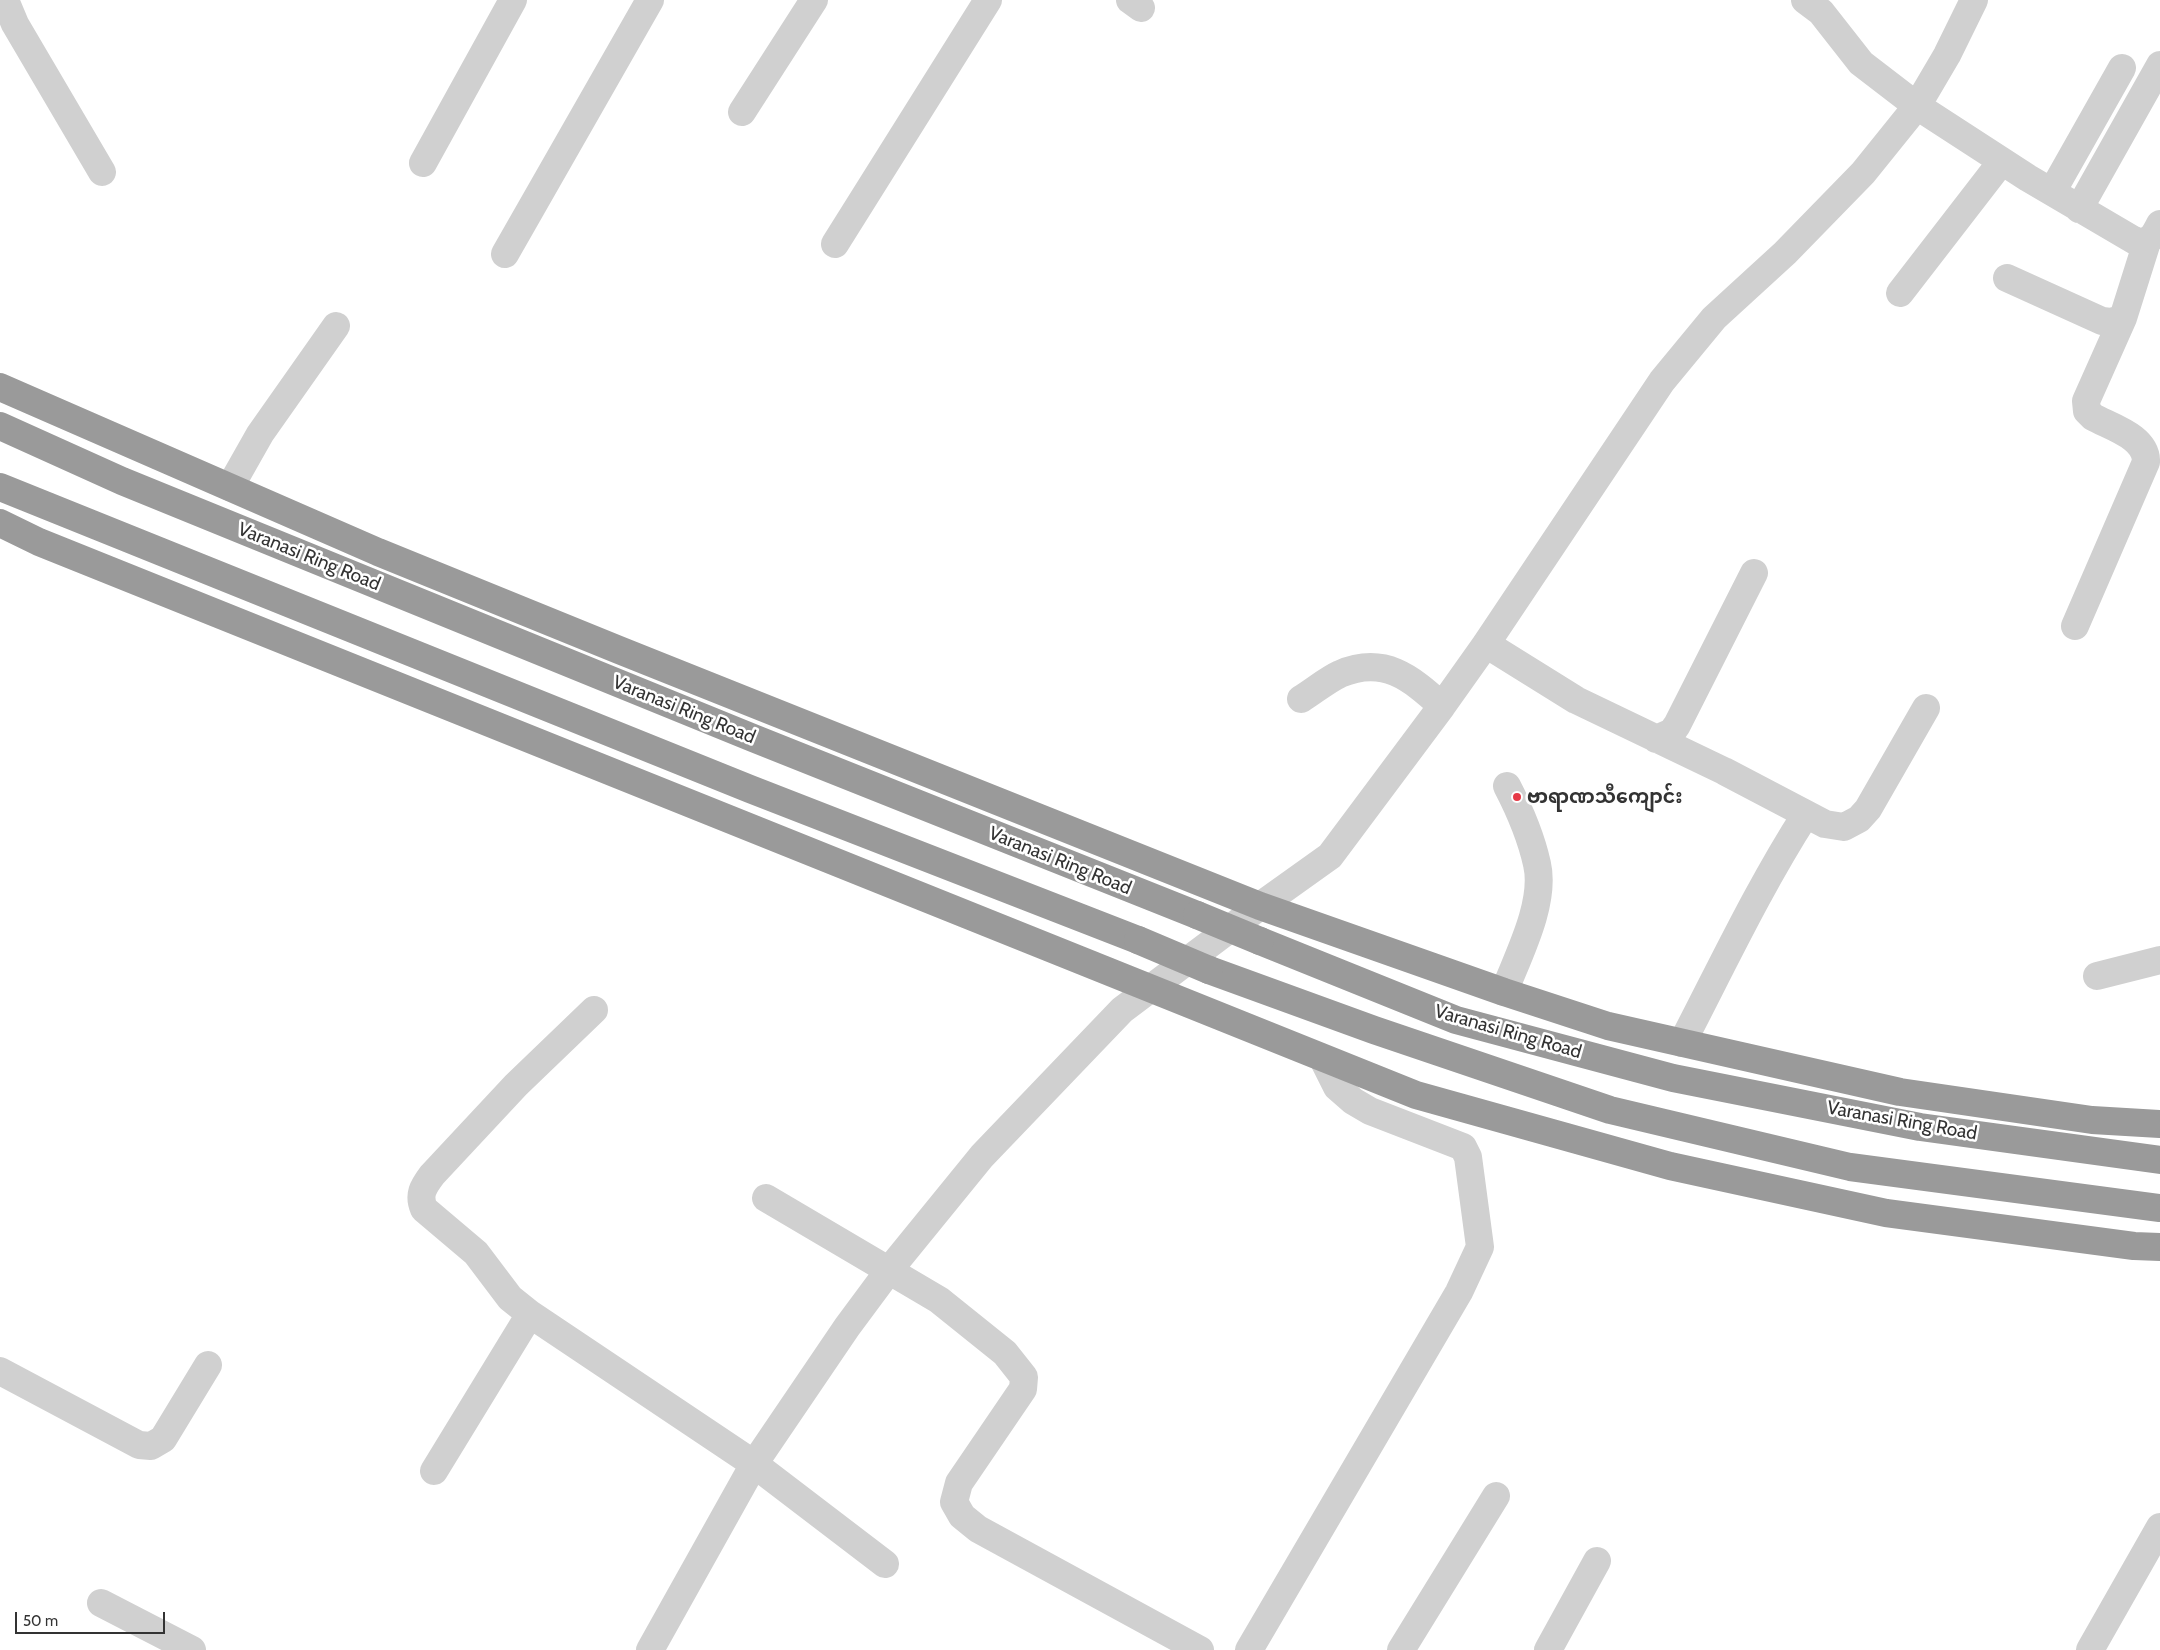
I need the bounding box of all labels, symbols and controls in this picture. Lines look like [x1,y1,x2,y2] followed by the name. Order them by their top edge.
[234,518,384,596] street label: Varanasi Ring Road
[609,671,759,749] street label: Varanasi Ring Road
[1527,786,1683,808] place label: ဗာရာဏသီကျောင်း
[1511,791,1523,803] marker: ဗာရာဏသီကျောင်း
[985,822,1135,900] street label: Varanasi Ring Road
[1432,1000,1584,1064] street label: Varanasi Ring Road
[1825,1097,1979,1145] street label: Varanasi Ring Road
[18,1602,168,1634] scale bar
[23,1612,58,1630] text: 50 m

